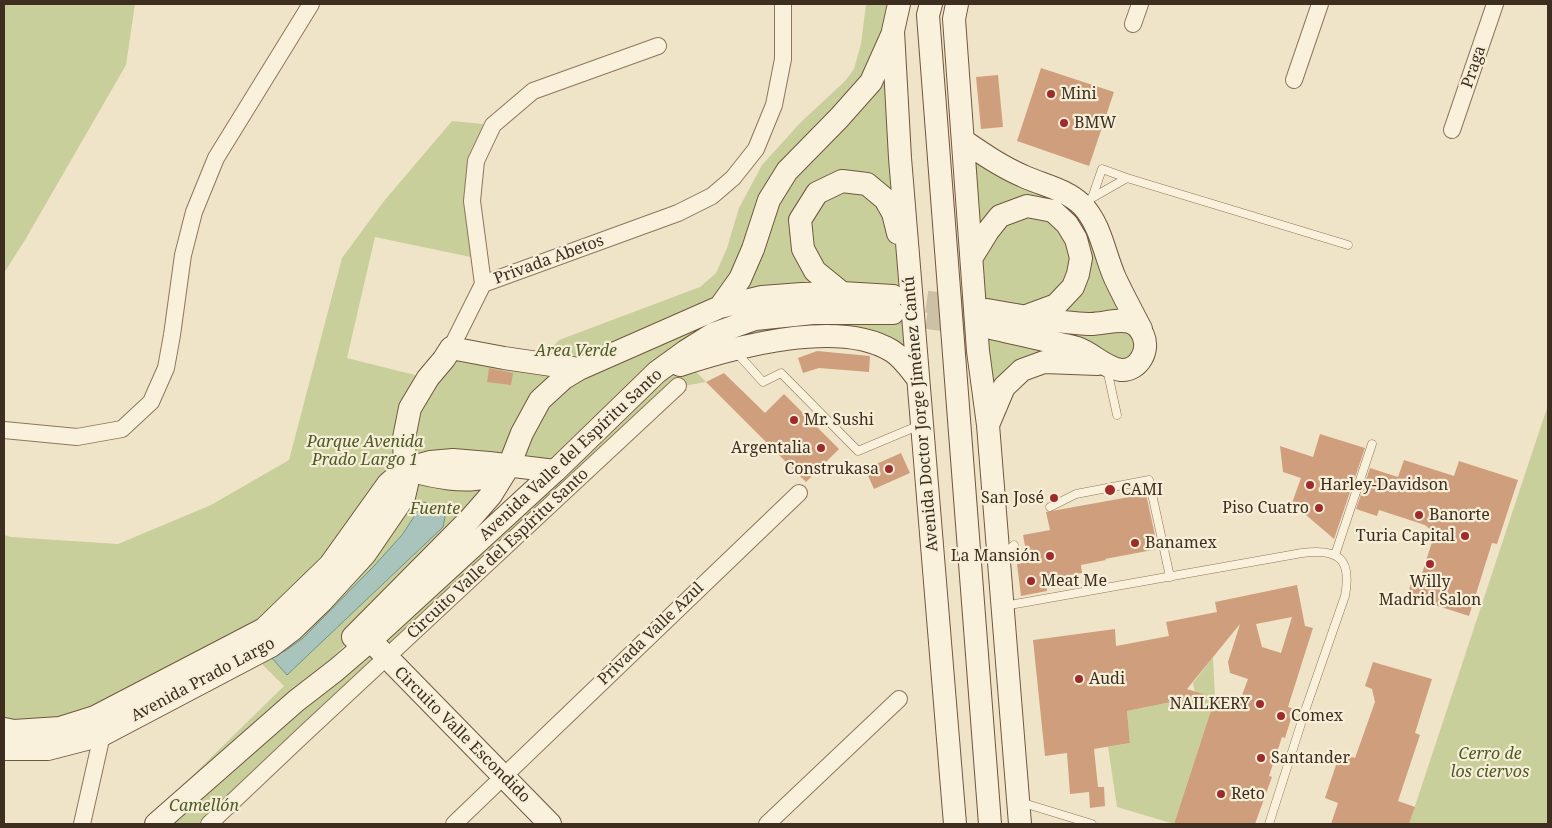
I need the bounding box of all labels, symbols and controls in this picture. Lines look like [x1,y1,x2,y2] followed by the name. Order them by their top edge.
[1458,43,1490,91] street label: Praga
[1061,84,1097,104] place label: Mini
[1045,88,1057,100] marker: Mini
[1074,113,1116,133] place label: BMW
[1058,117,1070,129] marker: BMW
[492,231,606,289] street label: Privada Abetos
[899,276,943,552] street label: Avenida Doctor Jorge Jiménez Cantú
[535,341,617,361] park label: Area Verde
[476,365,666,545] street label: Avenida Valle del Espíritu Santo
[804,410,874,430] place label: Mr. Sushi
[788,414,800,426] marker: Mr. Sushi
[307,432,423,470] park label: Parque Avenida Prado Largo 1
[731,438,811,458] place label: Argentalia
[815,442,827,454] marker: Argentalia
[784,459,879,479] place label: Construkasa
[883,463,895,475] marker: Construkasa
[403,465,593,643] street label: Circuito Valle del Espíritu Santo
[1320,475,1448,495] place label: Harley-Davidson
[1304,479,1316,491] marker: Harley-Davidson
[1121,480,1163,500] place label: CAMI
[1103,483,1117,497] marker: CAMI
[981,488,1044,508] place label: San José
[1048,492,1060,504] marker: San José
[1222,498,1309,518] place label: Piso Cuatro
[410,499,460,519] park label: Fuente
[1313,502,1325,514] marker: Piso Cuatro
[1429,505,1490,525] place label: Banorte
[1413,509,1425,521] marker: Banorte
[1356,526,1455,546] place label: Turia Capital
[1459,530,1471,542] marker: Turia Capital
[1145,533,1217,553] place label: Banamex
[1129,537,1141,549] marker: Banamex
[951,546,1040,566] place label: La Mansión
[1044,550,1056,562] marker: La Mansión
[1424,558,1436,570] marker: Willy Madrid Salon
[1041,571,1107,591] place label: Meat Me
[1379,572,1481,610] place label: Willy Madrid Salon
[1025,575,1037,587] marker: Meat Me
[594,579,708,689] street label: Privada Valle Azul
[128,634,278,726] street label: Avenida Prado Largo
[390,663,534,807] street label: Circuito Valle Escondido
[1089,669,1125,689] place label: Audi
[1073,673,1085,685] marker: Audi
[1169,694,1250,714] place label: NAILKERY
[1254,698,1266,710] marker: NAILKERY
[1291,706,1343,726] place label: Comex
[1275,710,1287,722] marker: Comex
[1451,744,1529,782] park label: Cerro de los ciervos
[1271,748,1350,768] place label: Santander
[1255,752,1267,764] marker: Santander
[1231,784,1265,804] place label: Reto
[1215,788,1227,800] marker: Reto
[169,796,239,816] park label: Camellón

